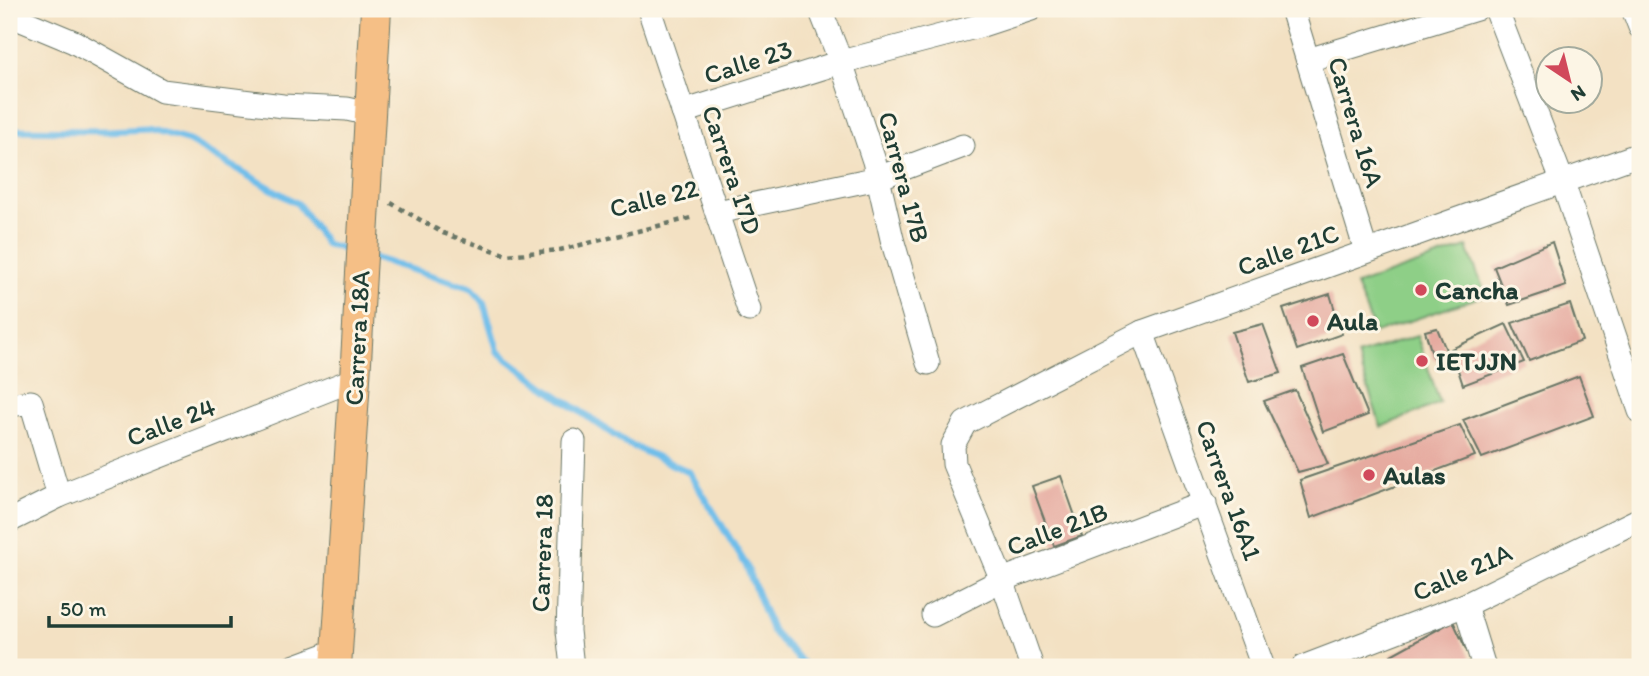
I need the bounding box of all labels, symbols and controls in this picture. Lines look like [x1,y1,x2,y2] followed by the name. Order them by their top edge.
[700,33,796,91] street label: Calle 23
[1534,46,1604,116] north arrow
[1321,53,1391,192] street label: Carrera 16A
[1567,80,1590,107] text: N
[695,101,769,239] street label: Carrera 17D
[871,108,937,246] street label: Carrera 17B
[606,171,702,224] street label: Calle 22
[1233,217,1343,283] street label: Calle 21C
[337,269,377,406] street label: Carrera 18A
[1435,274,1519,306] place label: Cancha
[1413,282,1429,298] marker: Cancha
[1326,305,1378,337] place label: Aula
[1305,313,1321,329] marker: Aula
[1436,345,1517,377] place label: IETJJN
[1414,353,1430,369] marker: IETJJN
[122,390,220,454] street label: Calle 24
[1189,415,1269,565] street label: Carrera 16A1
[1382,459,1446,491] place label: Aulas
[1361,467,1377,483] marker: Aulas
[524,493,560,613] street label: Carrera 18
[1002,495,1112,563] street label: Calle 21B
[1407,536,1517,608] street label: Calle 21A
[49,585,231,629] scale bar
[60,596,107,621] text: 50 m

